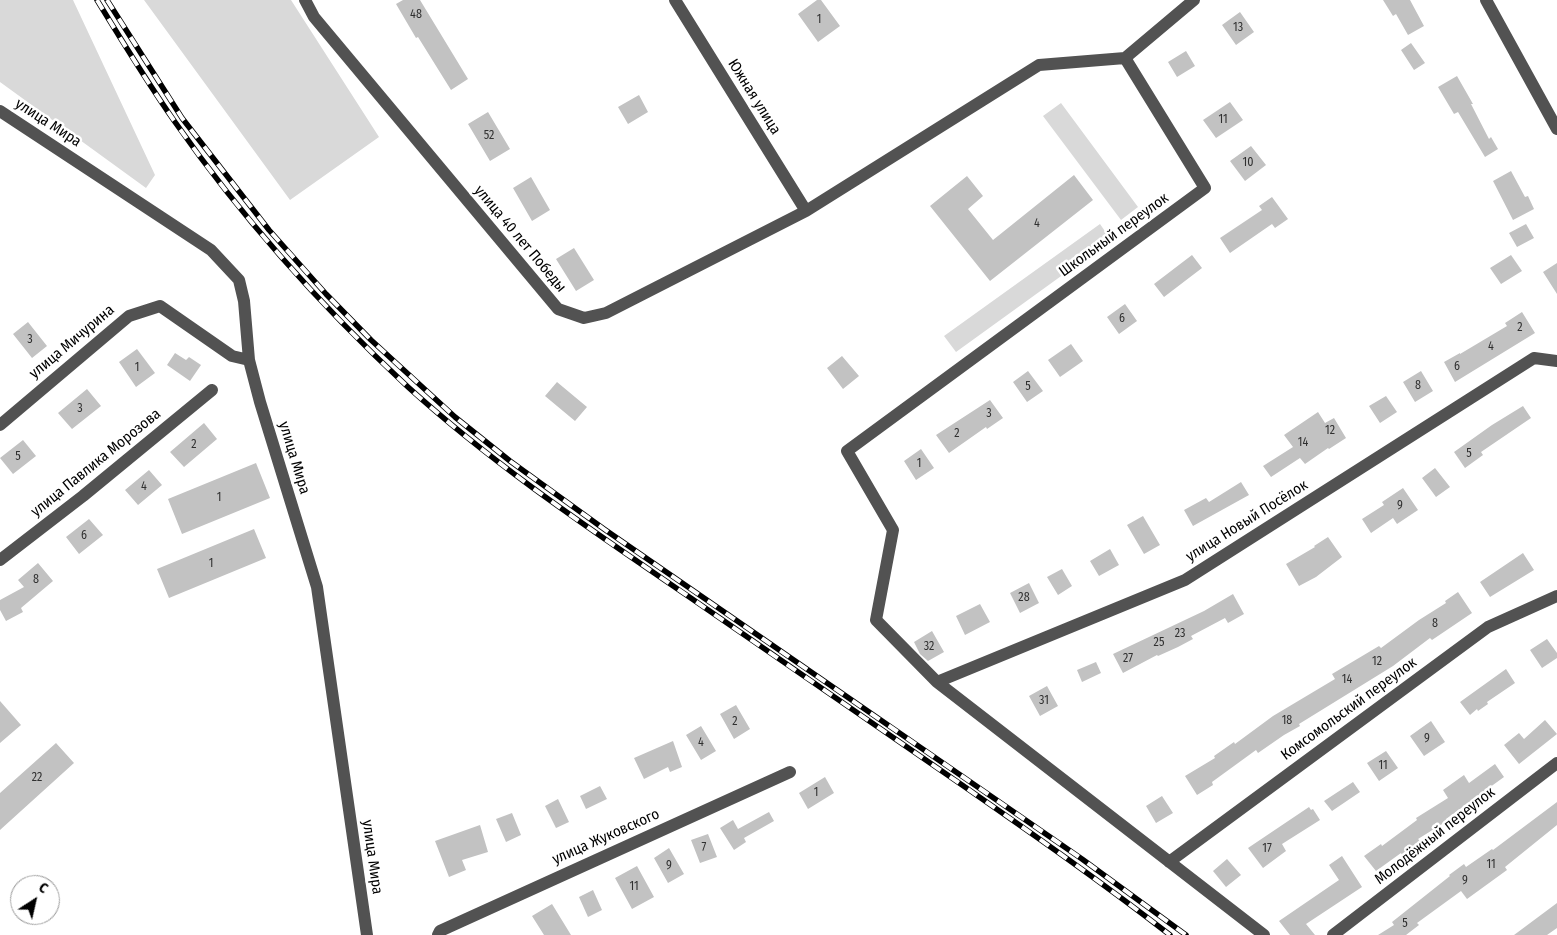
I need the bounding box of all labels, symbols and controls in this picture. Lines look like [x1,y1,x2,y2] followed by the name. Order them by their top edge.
[410,8,422,22] house number: 48
[817,13,821,27] house number: 1
[1233,21,1243,35] house number: 13
[724,56,784,138] street label: Южная улица
[12,95,84,151] street label: улица Мира
[1218,113,1228,127] house number: 11
[484,129,494,143] house number: 52
[1243,156,1253,170] house number: 10
[470,182,570,296] street label: улица 40 лет Победы
[1056,189,1172,281] street label: Школьный переулок
[1034,217,1040,231] house number: 4
[26,301,118,383] street label: улица Мичурина
[1119,312,1125,326] house number: 6
[1517,321,1523,335] house number: 2
[27,333,33,347] house number: 3
[1488,340,1494,354] house number: 4
[1454,360,1460,374] house number: 6
[135,361,139,375] house number: 1
[1415,379,1421,393] house number: 8
[1025,380,1031,394] house number: 5
[77,402,83,416] house number: 3
[28,405,164,521] street label: улица Павлика Морозова
[986,407,992,421] house number: 3
[274,420,314,496] street label: улица Мира
[1325,424,1335,438] house number: 12
[954,427,960,441] house number: 2
[1298,436,1308,450] house number: 14
[191,438,197,452] house number: 2
[1466,447,1472,461] house number: 5
[15,450,21,464] house number: 5
[917,457,921,471] house number: 1
[1183,476,1311,566] street label: улица Новый Посёлок
[141,480,147,494] house number: 4
[217,491,221,505] house number: 1
[1397,499,1403,513] house number: 9
[81,529,87,543] house number: 6
[209,557,213,571] house number: 1
[33,573,39,587] house number: 8
[1018,591,1030,605] house number: 28
[1432,617,1438,631] house number: 8
[1175,627,1185,641] house number: 23
[1154,636,1164,650] house number: 25
[924,640,934,654] house number: 32
[1123,652,1133,666] house number: 27
[1278,654,1420,764] street label: Комсомольский переулок
[1372,655,1382,669] house number: 12
[1342,673,1352,687] house number: 14
[1039,694,1049,708] house number: 31
[1282,714,1292,728] house number: 18
[732,715,738,729] house number: 2
[1424,732,1430,746] house number: 9
[698,736,704,750] house number: 4
[1378,759,1388,773] house number: 11
[32,771,42,785] house number: 22
[1371,783,1499,889] street label: Молодёжный переулок
[814,786,818,800] house number: 1
[550,805,662,869] street label: улица Жуковского
[358,819,386,895] street label: улица Мира
[702,841,706,855] house number: 7
[1262,842,1272,856] house number: 17
[1486,858,1496,872] house number: 11
[666,859,672,873] house number: 9
[1462,874,1468,888] house number: 9
[10,875,60,925] north arrow
[35,879,51,897] text: С
[629,880,639,894] house number: 11
[1402,917,1408,931] house number: 5

